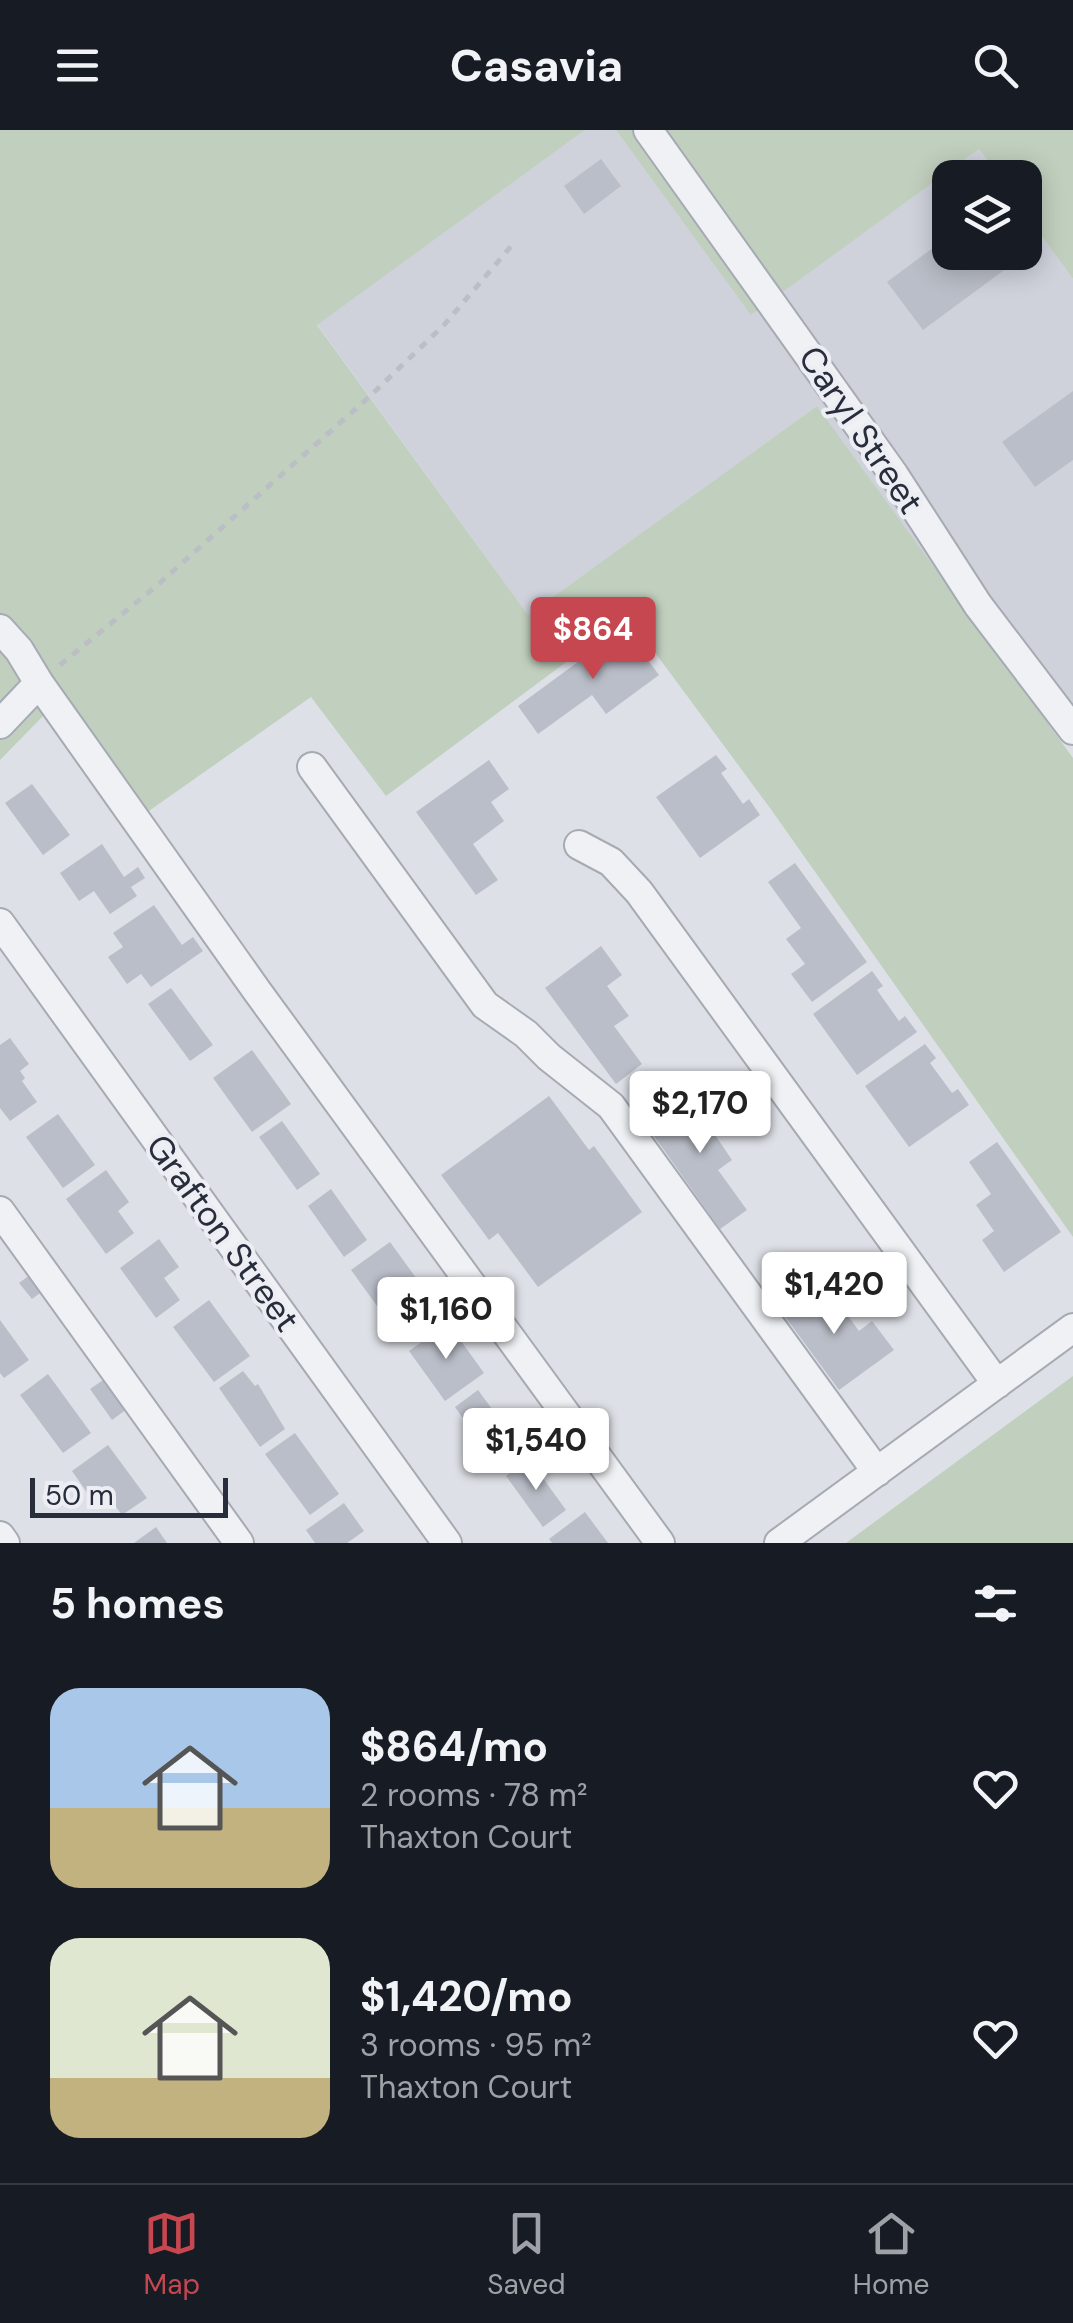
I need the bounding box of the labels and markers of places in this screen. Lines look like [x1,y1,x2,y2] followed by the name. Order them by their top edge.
[534,597,652,682] pin: $864
[619,1071,781,1156] pin: $2,170
[753,1252,915,1337] pin: $1,420
[365,1277,527,1362] pin: $1,160
[455,1408,617,1493] pin: $1,540

